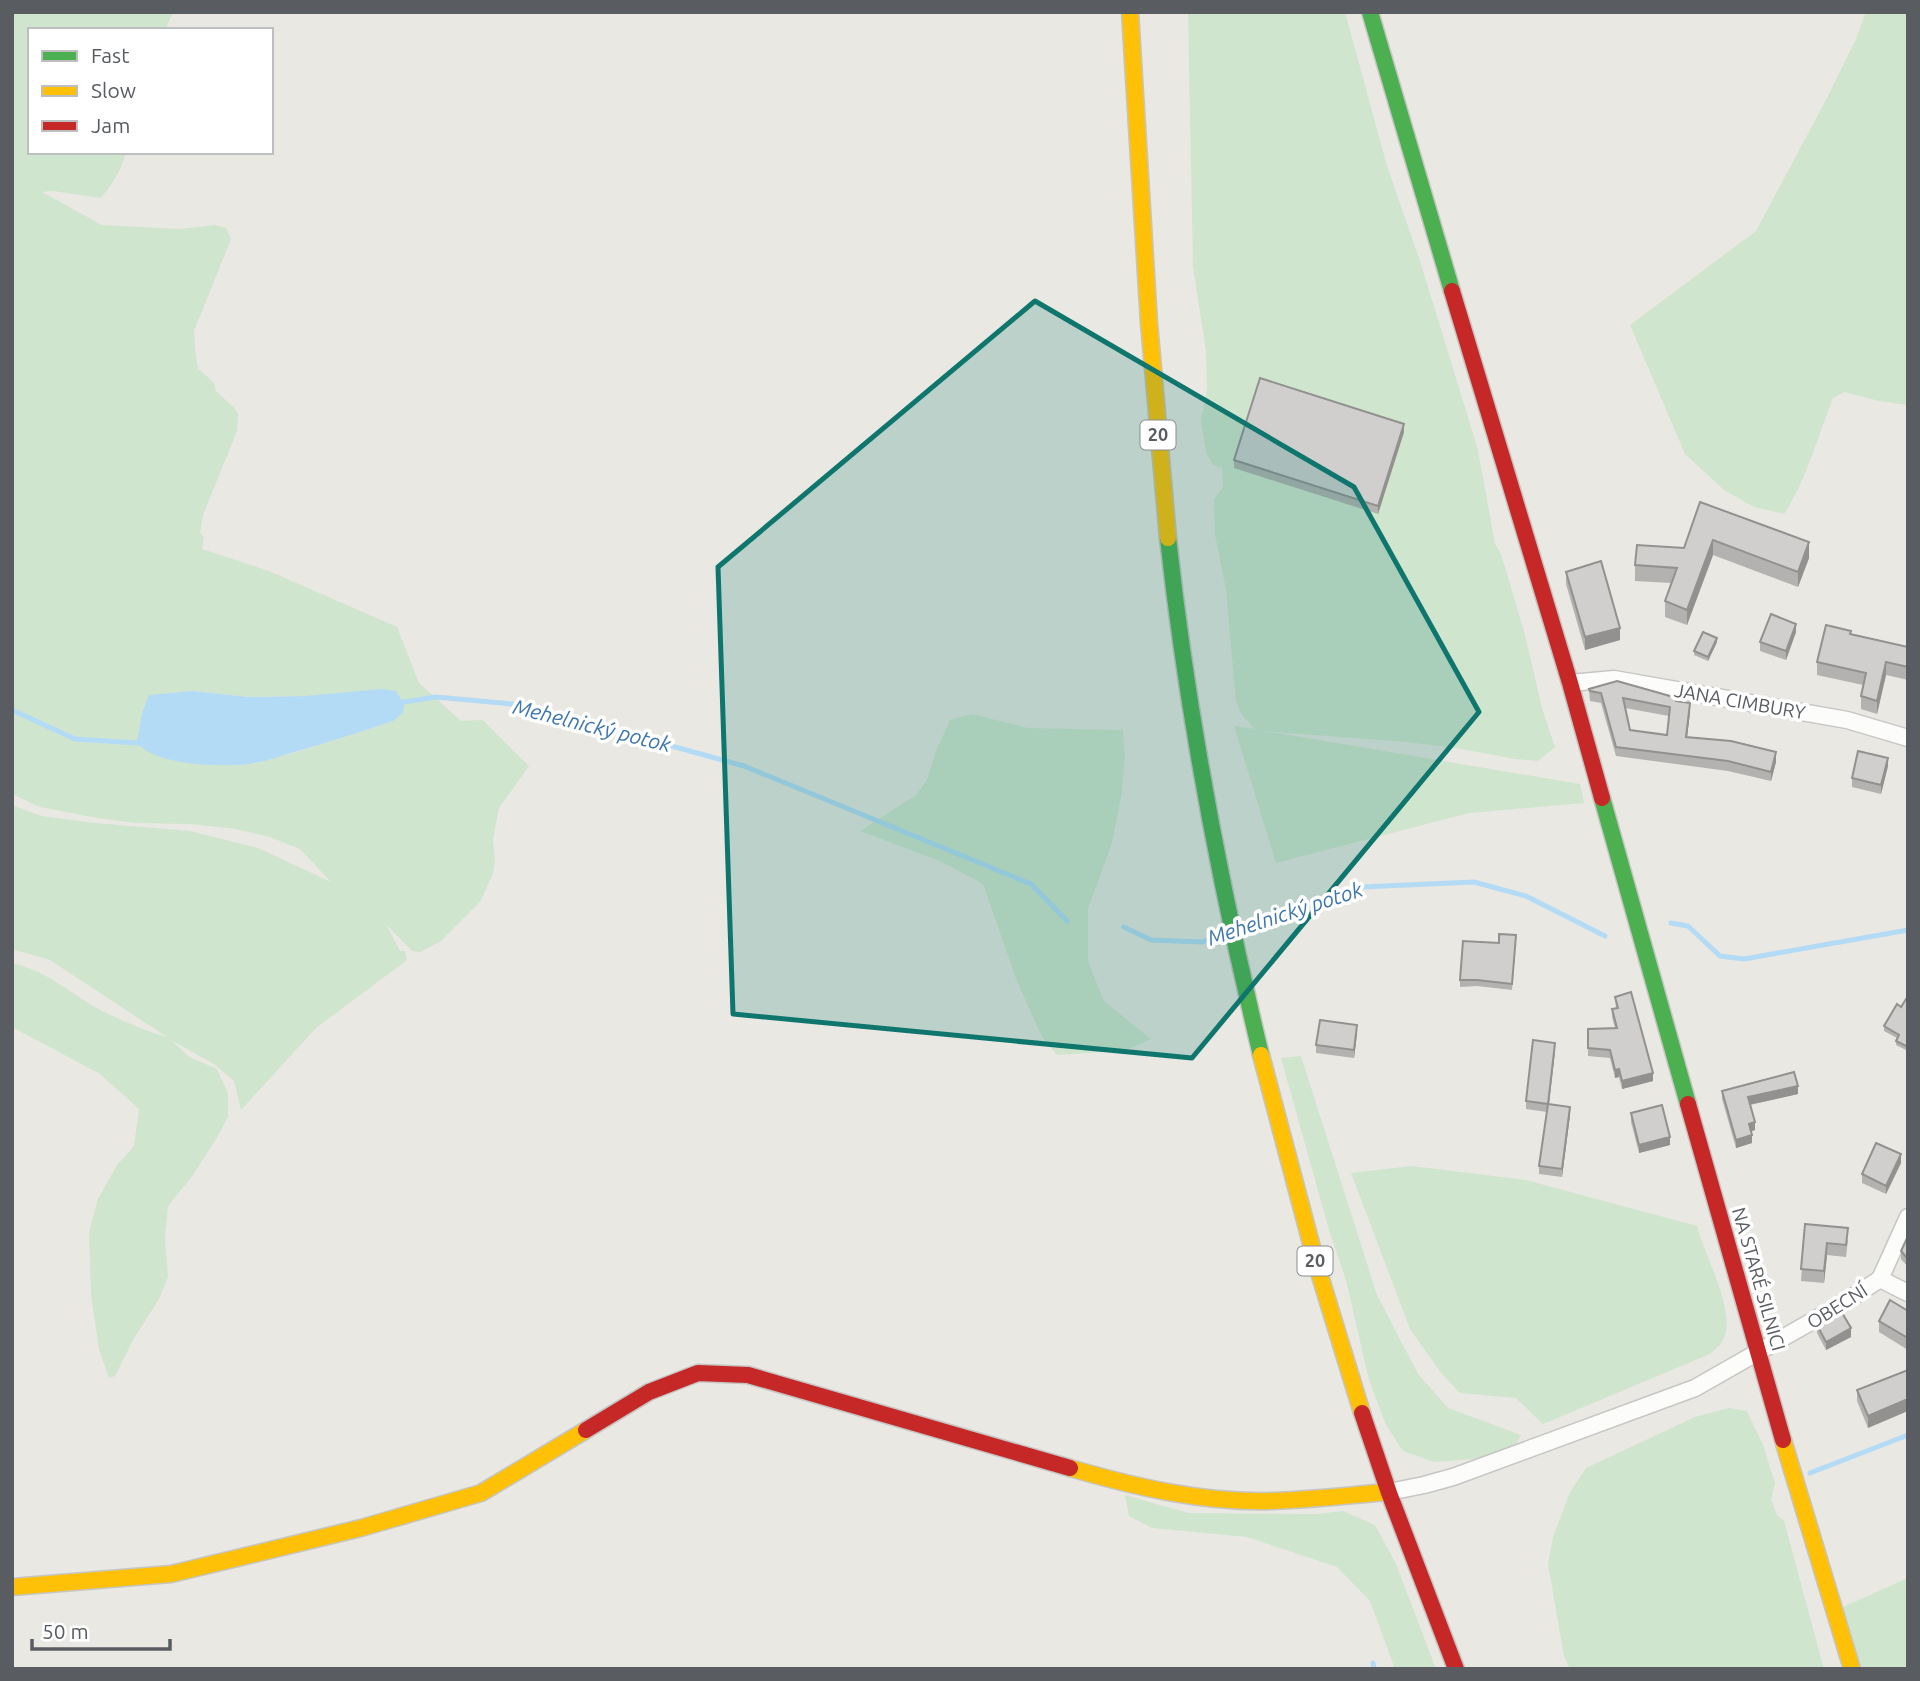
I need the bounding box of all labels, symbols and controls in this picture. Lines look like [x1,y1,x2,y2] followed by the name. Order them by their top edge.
[28,28,273,154] legend
[91,43,129,67] text: Fast
[91,78,136,102] text: Slow
[91,113,130,137] text: Jam
[1140,421,1176,450] road number: 20
[1673,679,1807,723] street label: JANA CIMBURY
[511,694,674,756] water label: Mehelnický potok
[1204,877,1366,949] water label: Mehelnický potok
[1728,1205,1790,1353] street label: NA STARÉ SILNICI
[1298,1246,1332,1276] road number: 20
[1803,1278,1872,1333] street label: OBECNÍ
[32,1608,170,1652] scale bar
[42,1619,89,1643] text: 50 m

